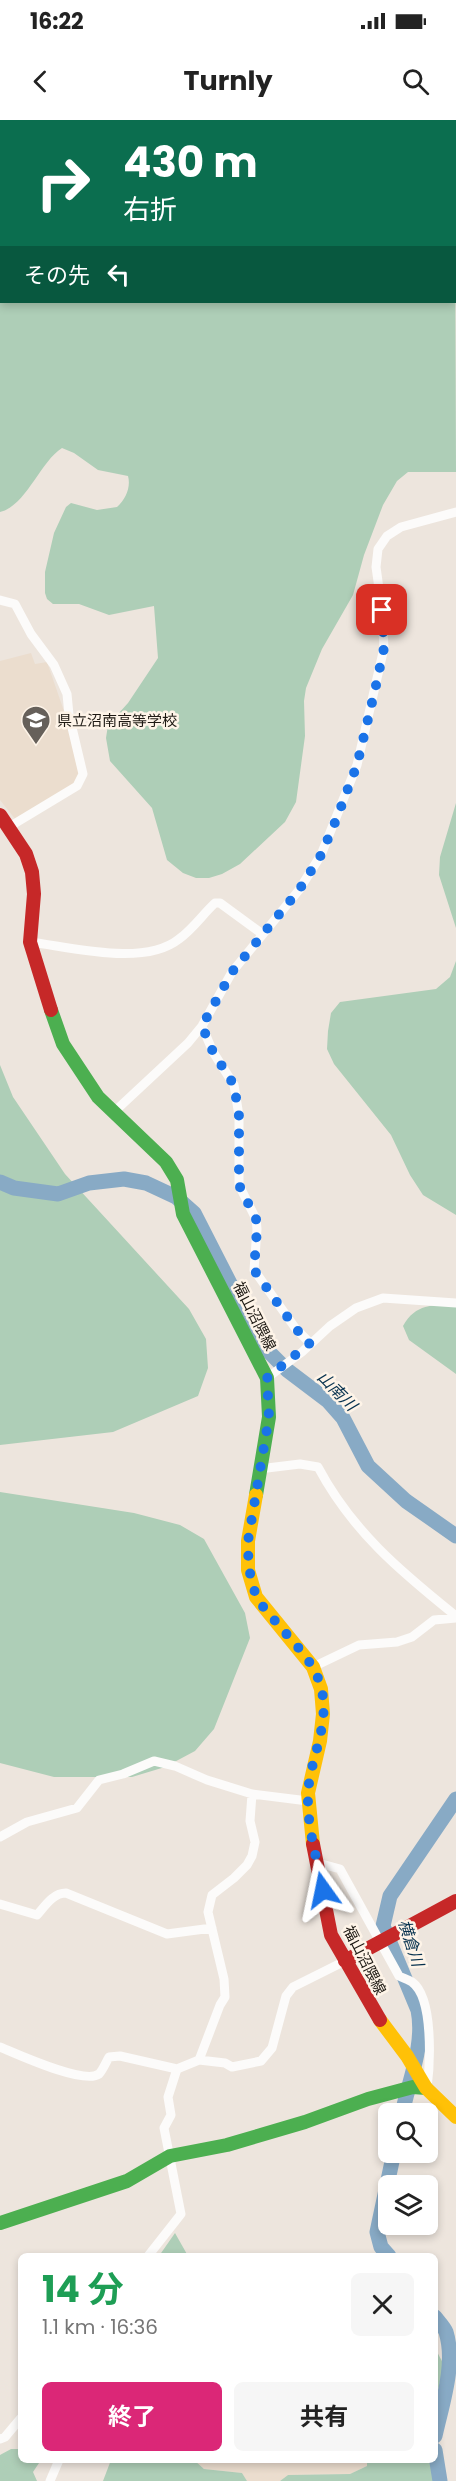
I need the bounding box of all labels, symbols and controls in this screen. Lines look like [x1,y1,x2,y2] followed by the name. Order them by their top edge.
[30,6,84,37] text: 16:22
[184,62,272,99] text: Turnly
[24,65,57,98] icon: back
[399,65,432,98] icon: search
[123,133,258,192] text: 430 m
[24,144,102,222] icon: right
[123,191,177,228] text: 右折
[102,258,135,291] icon: left
[24,260,90,291] text: その先
[356,584,407,635] pin
[365,593,398,626] icon: arrive
[20,704,52,746] school or university icon: 県立沼南高等学校
[57,710,177,731] place label: 県立沼南高等学校
[229,1278,281,1354] street label: 福山沼隈線
[312,1366,364,1418] water label: 山南川
[291,1858,355,1922] position arrow
[393,1917,430,1971] water label: 横倉川
[339,1922,391,1998] street label: 福山沼隈線
[378,2103,438,2235] map controls
[378,2103,438,2163] button: search
[378,2175,438,2235] button: layers
[42,2264,124,2315] text: 14 分
[351,2273,414,2336] button: close
[42,2313,158,2341] text: 1.1 km · 16:36
[42,2382,222,2451] button: 終了
[234,2382,414,2451] button: 共有

